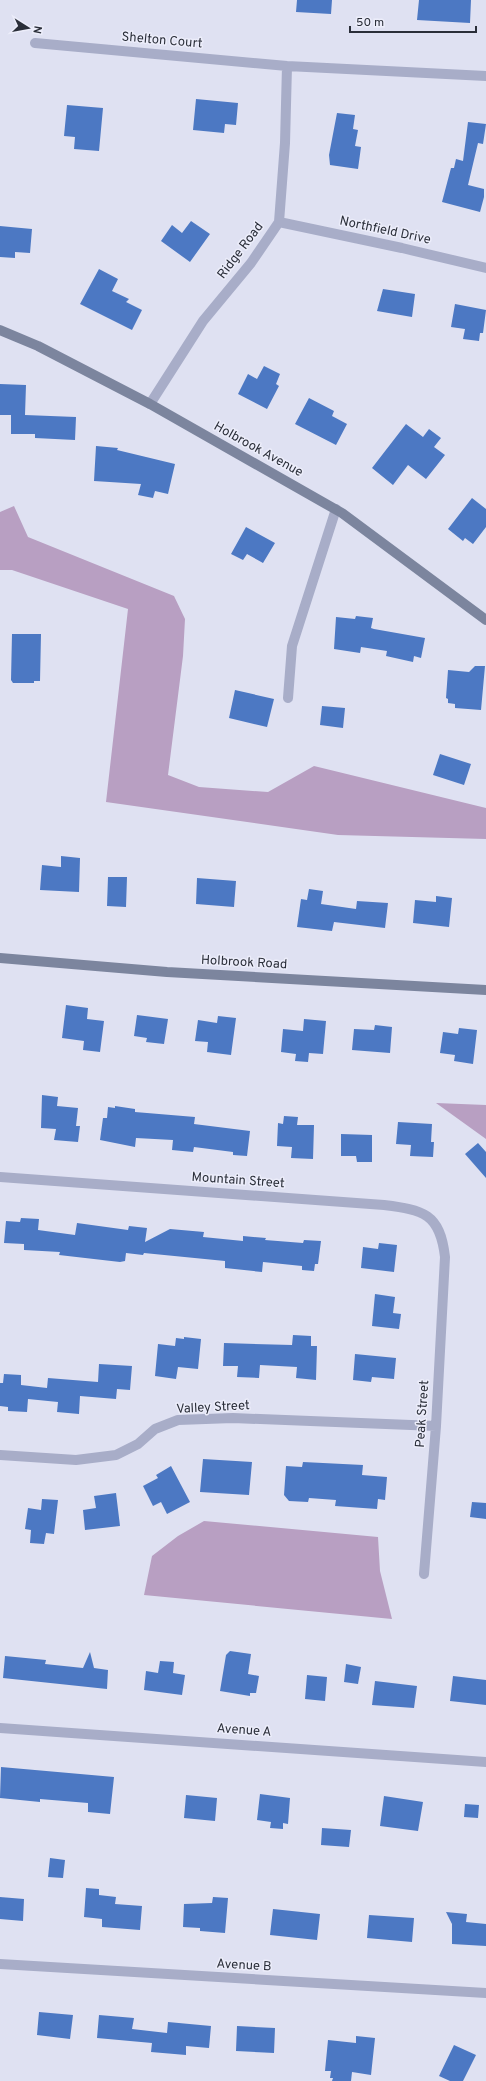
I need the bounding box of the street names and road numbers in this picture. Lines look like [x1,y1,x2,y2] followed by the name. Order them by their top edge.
[121,29,203,53] street label: Shelton Court
[338,214,432,248] street label: Northfield Drive
[215,220,267,282] street label: Ridge Road
[211,419,305,481] street label: Holbrook Avenue
[200,953,288,973] street label: Holbrook Road
[191,1170,285,1192] street label: Mountain Street
[413,1380,433,1448] street label: Peak Street
[176,1398,250,1418] street label: Valley Street
[216,1721,272,1741] street label: Avenue A
[216,1957,272,1975] street label: Avenue B

